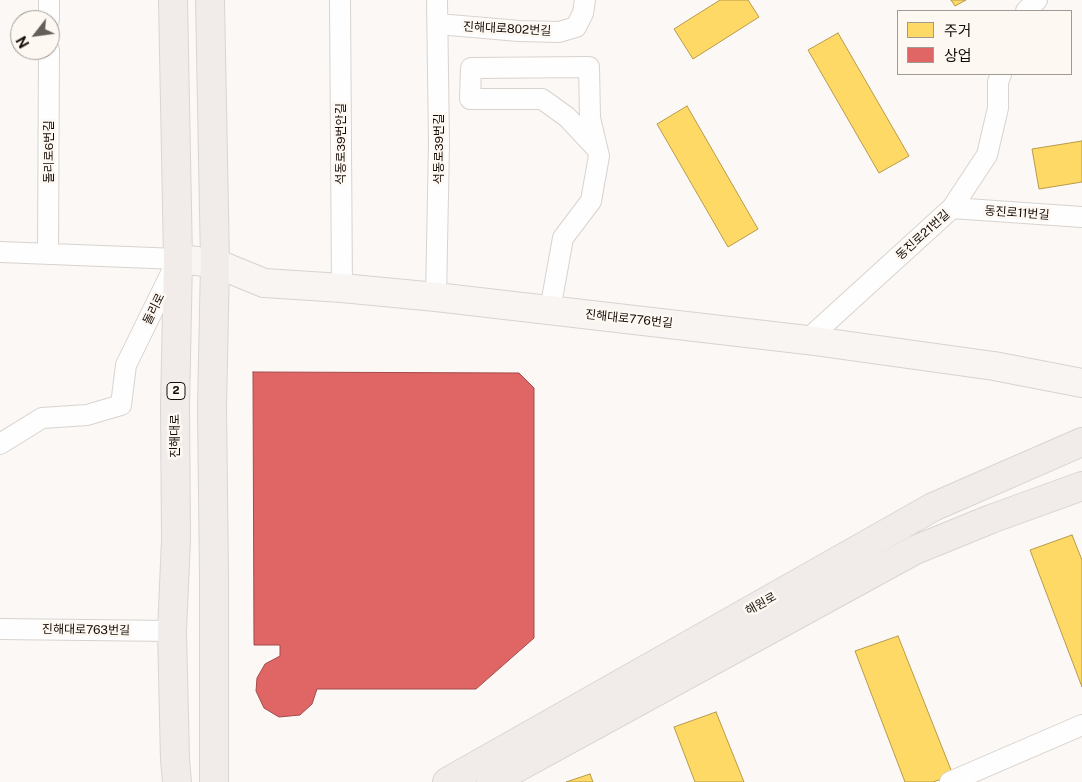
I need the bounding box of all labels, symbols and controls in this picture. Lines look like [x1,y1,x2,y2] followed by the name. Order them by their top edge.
[10,10,60,60] north arrow
[897,10,1072,75] legend
[462,19,552,39] street label: 진해대로802번길
[944,22,972,39] text: 주거
[13,33,33,51] text: N
[944,47,972,64] text: 상업
[334,103,348,185] street label: 석동로39번안길
[432,114,446,184] street label: 석동로39번길
[42,121,56,183] street label: 돌리로6번길
[984,204,1050,222] street label: 동진로11번길
[893,207,953,263] street label: 동진로21번길
[140,291,168,327] street label: 돌리로
[584,307,674,331] street label: 진해대로776번길
[167,382,185,400] road number: 2
[168,414,182,458] street label: 진해대로
[743,590,779,618] street label: 해원로
[42,622,130,638] street label: 진해대로763번길

